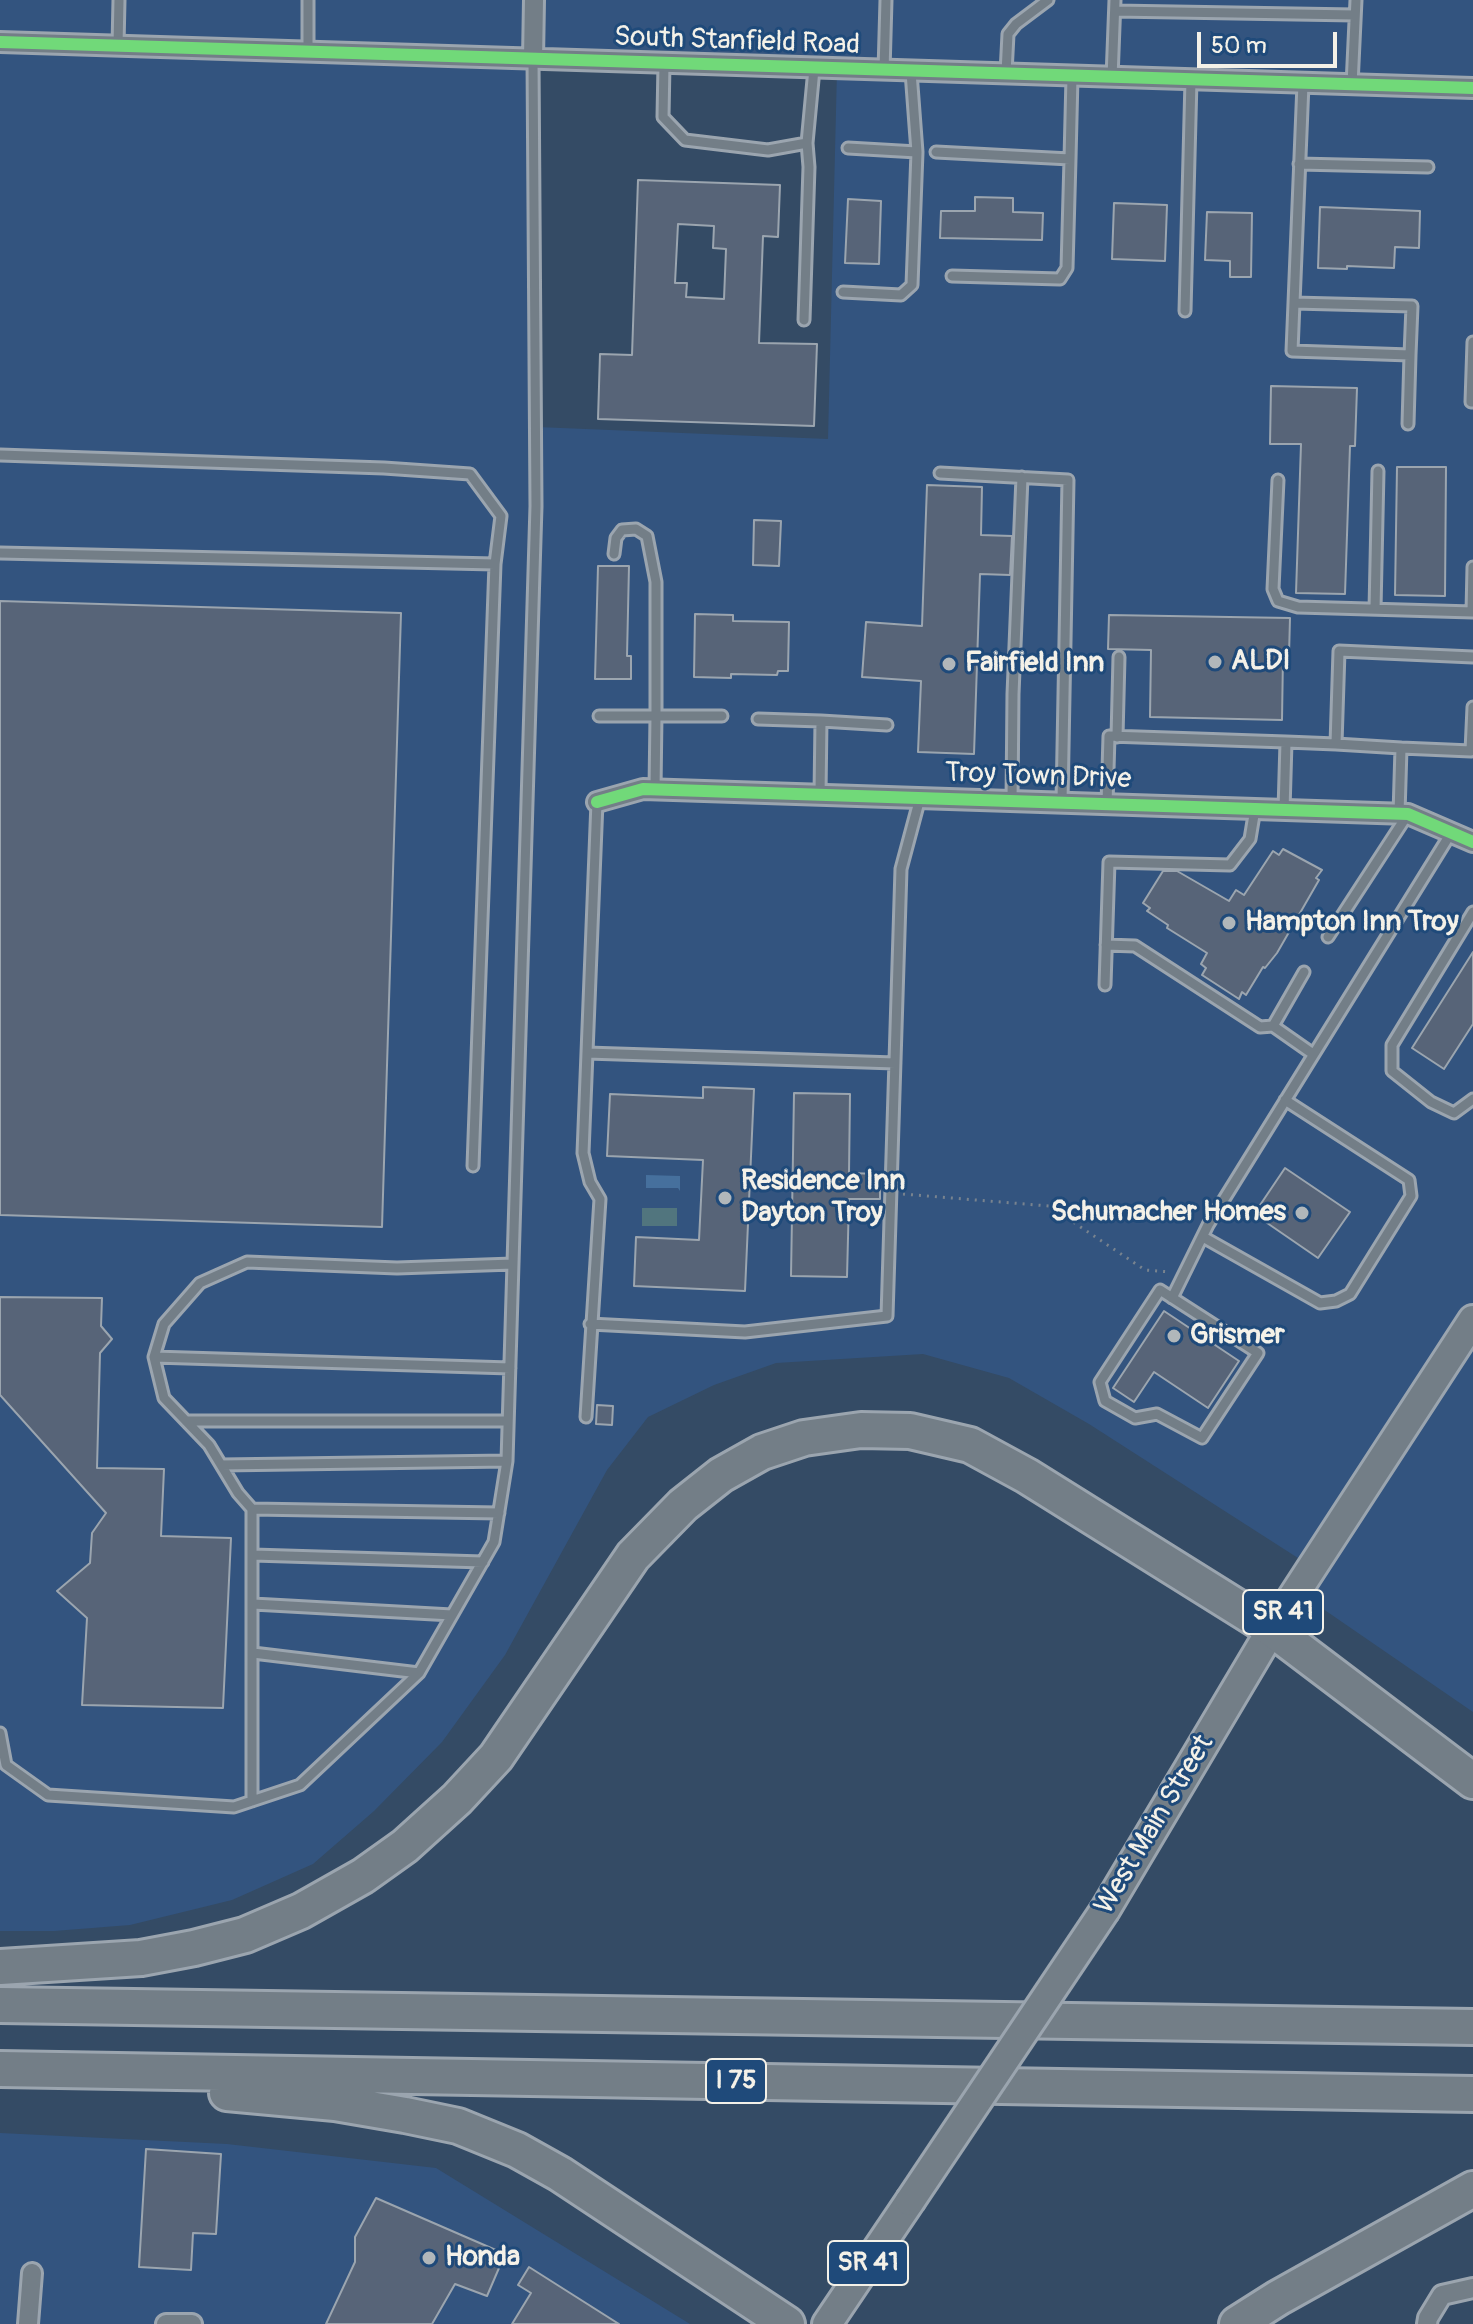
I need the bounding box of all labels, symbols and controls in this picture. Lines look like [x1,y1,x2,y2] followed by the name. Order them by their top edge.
[1201,16,1341,66] scale bar
[613,21,861,63] street label: South Stanfield Road
[1211,31,1267,60] text: 50 m
[1231,645,1290,679] place label: ALDI
[965,647,1104,681] place label: Fairfield Inn
[1206,653,1224,671] marker: ALDI
[940,655,958,673] marker: Fairfield Inn
[944,757,1132,797] street label: Troy Town Drive
[1245,906,1459,940] place label: Hampton Inn Troy
[1220,914,1238,932] marker: Hampton Inn Troy
[741,1165,905,1231] place label: Residence Inn Dayton Troy
[716,1189,734,1207] marker: Residence Inn Dayton Troy
[1051,1196,1286,1230] place label: Schumacher Homes
[1293,1204,1311,1222] marker: Schumacher Homes
[1190,1319,1285,1353] place label: Grismer
[1165,1327,1183,1345] marker: Grismer
[1243,1590,1323,1634] road number: SR 41
[1088,1729,1222,1921] street label: West Main Street
[706,2059,766,2103] road number: I 75
[445,2241,520,2275] place label: Honda
[828,2241,908,2285] road number: SR 41
[420,2249,438,2267] marker: Honda

